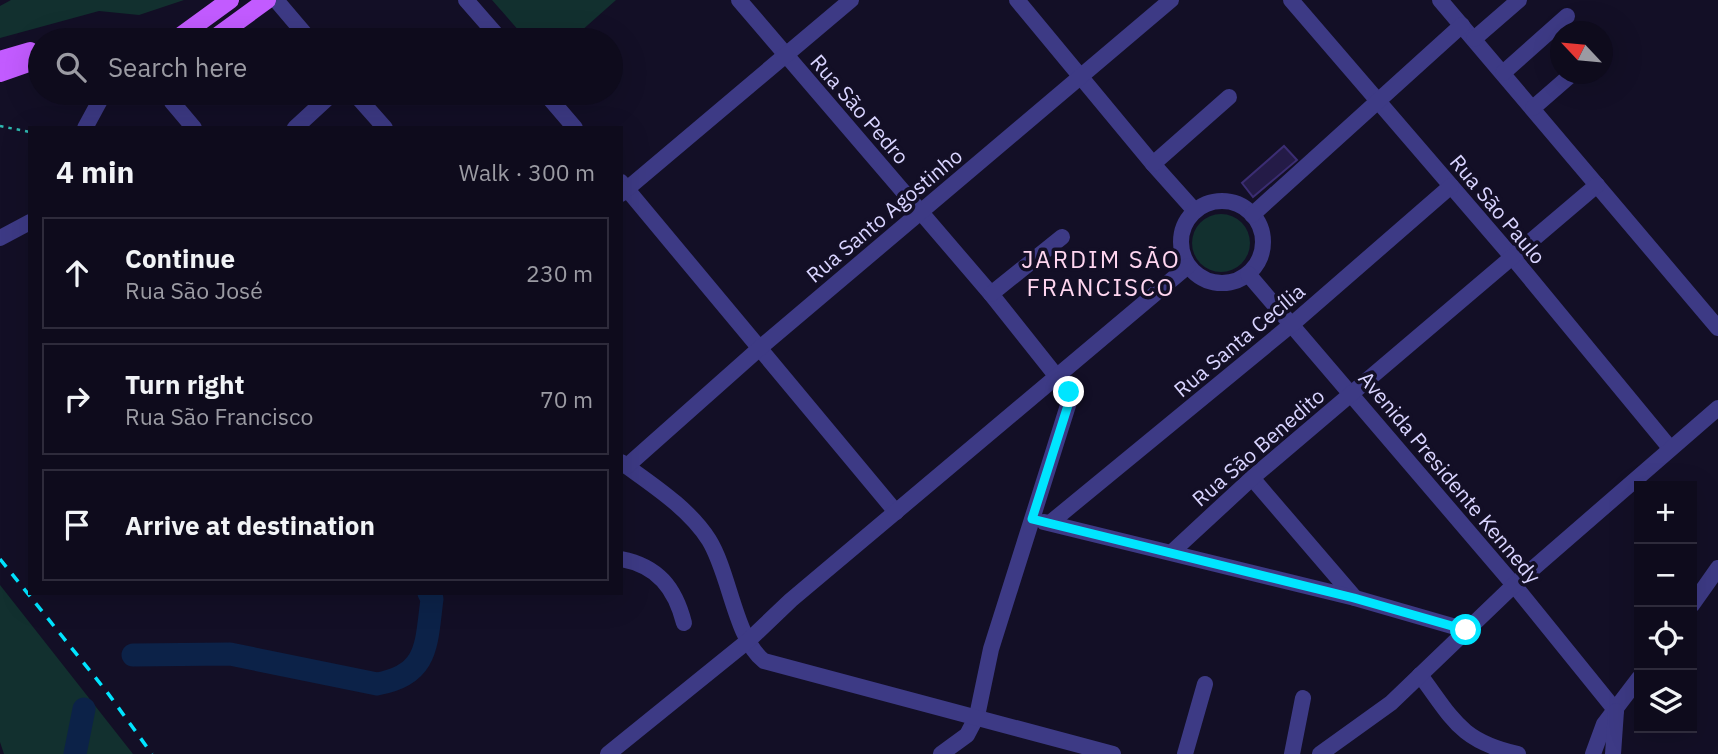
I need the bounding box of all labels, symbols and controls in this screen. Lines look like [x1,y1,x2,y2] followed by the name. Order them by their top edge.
[1550,21,1613,84] north arrow
[28,28,623,105] search box
[52,48,90,86] icon: search
[804,48,916,170] street label: Rua São Pedro
[108,50,247,84] text: Search here
[800,141,968,289] street label: Rua Santo Agostinho
[1444,148,1552,270] street label: Rua São Paulo
[56,152,134,191] text: 4 min
[459,157,595,187] text: Walk · 300 m
[125,241,235,275] text: Continue
[1021,243,1181,303] district label: JARDIM SÃO FRANCISCO
[58,254,96,292] icon: ahead
[526,258,593,288] text: 230 m
[125,275,263,305] text: Rua São José
[1168,277,1310,403] street label: Rua Santa Cecília
[1353,365,1548,589] street label: Avenida Presidente Kennedy
[125,367,244,401] text: Turn right
[1053,376,1084,407] route end
[58,380,96,418] icon: right
[1186,382,1330,512] street label: Rua São Benedito
[540,384,593,414] text: 70 m
[125,401,313,431] text: Rua São Francisco
[1634,481,1697,733] map controls
[1634,481,1697,544] button: +
[58,506,96,544] icon: arrive
[125,508,375,542] text: Arrive at destination
[1634,544,1697,607] button: −
[1634,607,1697,670] button: locate
[1450,614,1481,645] route start
[1634,670,1697,733] button: layers

